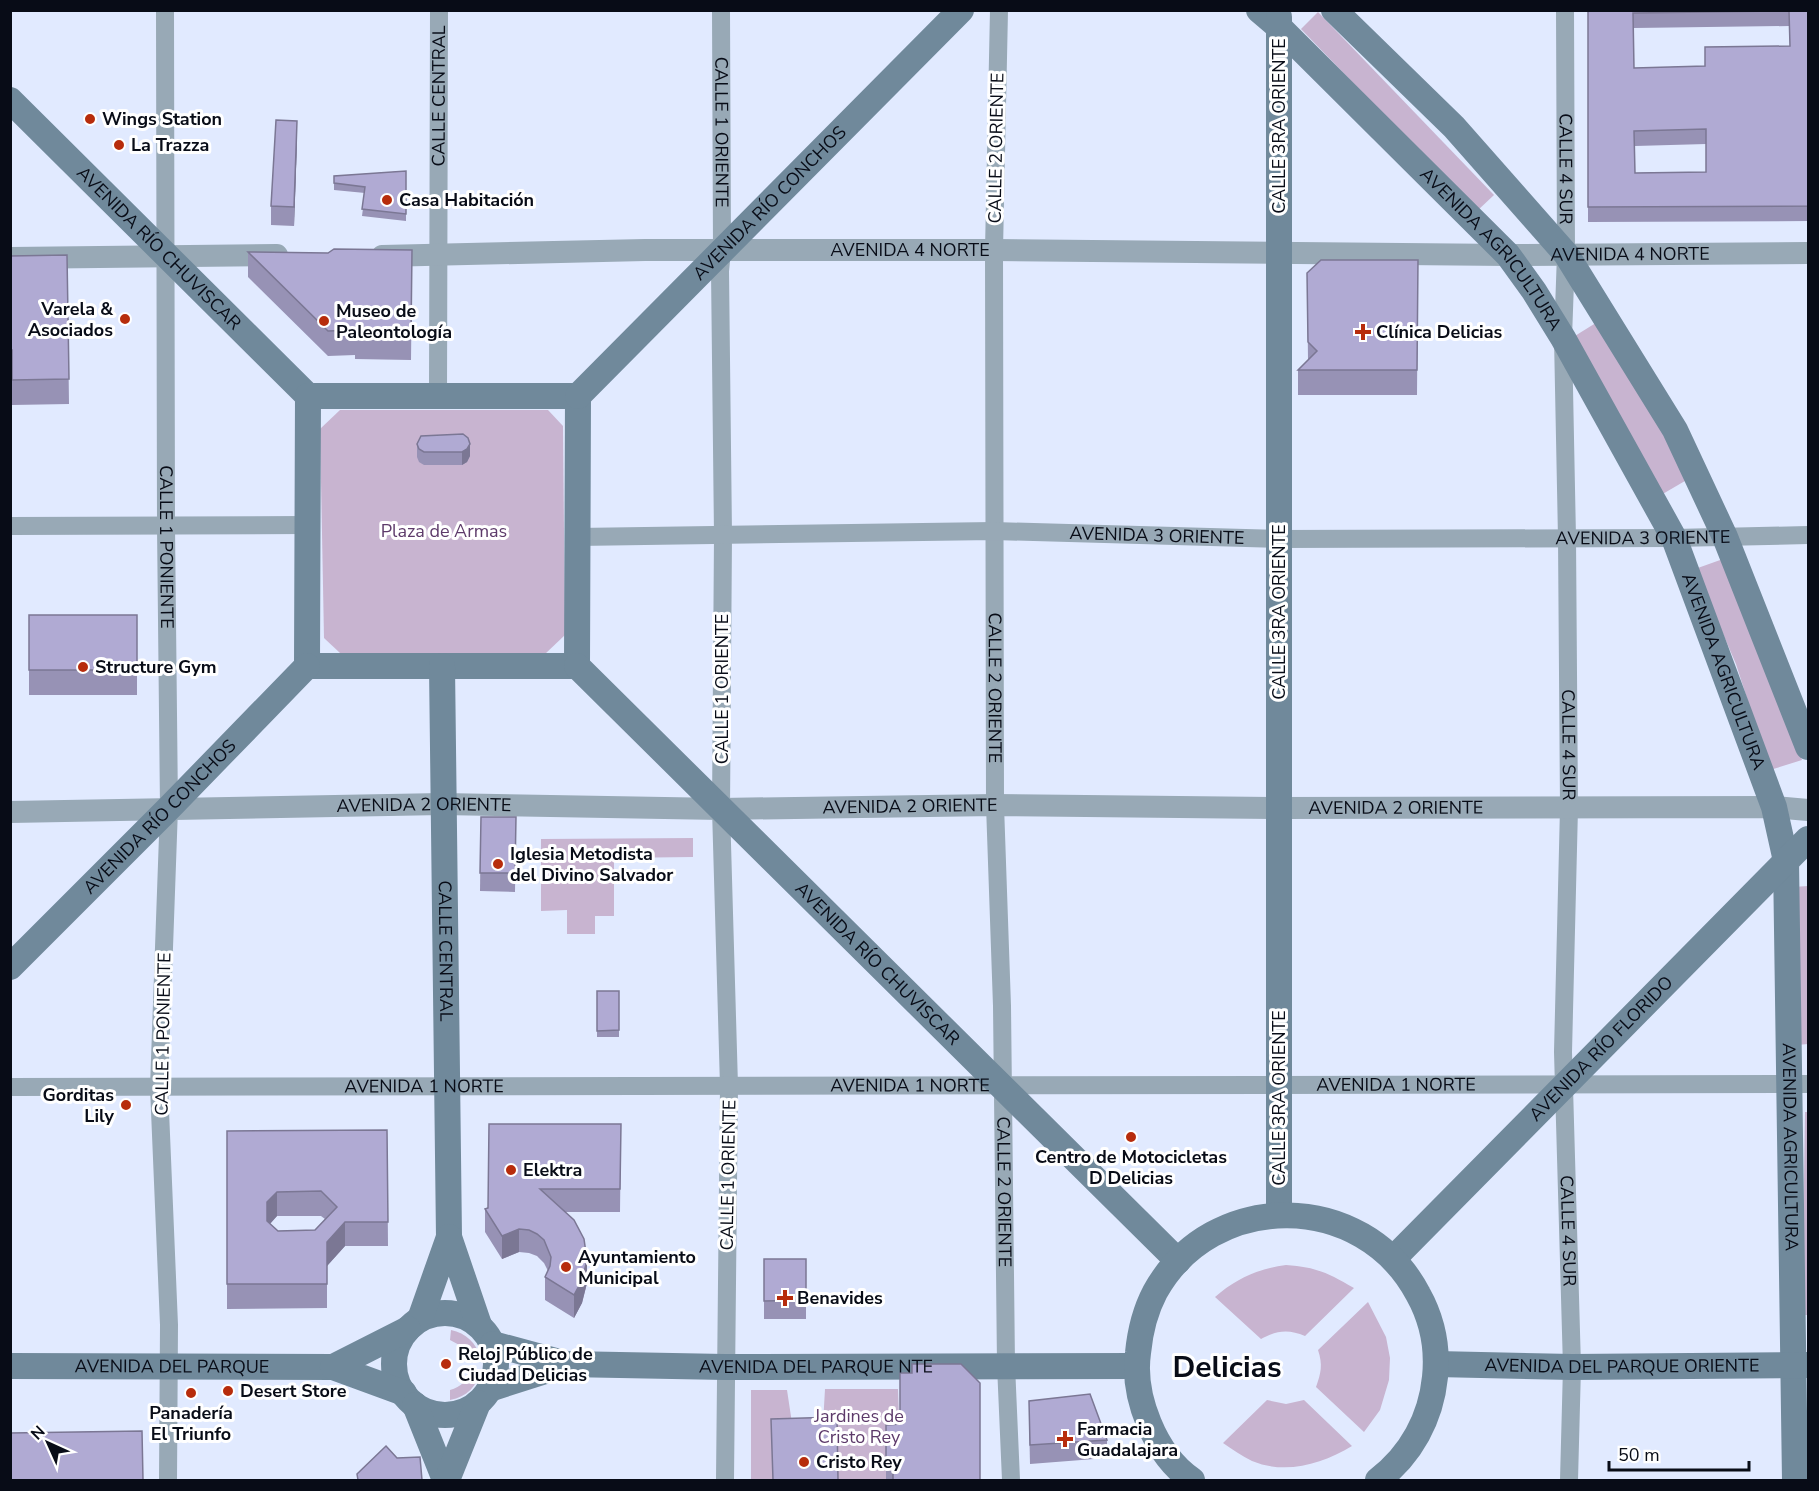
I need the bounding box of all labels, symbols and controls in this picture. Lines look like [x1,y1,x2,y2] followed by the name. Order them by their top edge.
[427,25,451,167] street label: CALLE CENTRAL
[1267,38,1291,214] street label: CALLE 3RA ORIENTE
[709,57,734,207] street label: CALLE 1 ORIENTE
[983,72,1009,224] street label: CALLE 2 ORIENTE
[102,107,222,131] place label: Wings Station
[83,112,97,126] marker: Wings Station
[1553,113,1578,225] street label: CALLE 4 SUR
[688,120,852,285] street label: AVENIDA RÍO CONCHOS
[131,133,209,157] place label: La Trazza
[112,138,126,152] marker: La Trazza
[71,161,247,335] street label: AVENIDA RÍO CHUVISCAR
[1415,162,1567,335] street label: AVENIDA AGRICULTURA
[399,188,534,212] place label: Casa Habitación
[380,193,394,207] marker: Casa Habitación
[830,238,990,262] street label: AVENIDA 4 NORTE
[1550,242,1710,267] street label: AVENIDA 4 NORTE
[28,297,114,342] place label: Varela & Asociados
[336,299,452,344] place label: Museo de Paleontología
[118,312,132,326] marker: Varela & Asociados
[317,314,331,328] marker: Museo de Paleontología
[1376,320,1503,344] place label: Clínica Delicias
[1354,323,1372,341] marker: Clínica Delicias
[154,465,179,629] street label: CALLE 1 PONIENTE
[381,519,507,543] park label: Plaza de Armas
[1069,521,1245,550] street label: AVENIDA 3 ORIENTE
[1267,524,1291,700] street label: CALLE 3RA ORIENTE
[1555,525,1731,550] street label: AVENIDA 3 ORIENTE
[1676,570,1771,773] street label: AVENIDA AGRICULTURA
[983,613,1007,763] street label: CALLE 2 ORIENTE
[710,614,734,764] street label: CALLE 1 ORIENTE
[95,655,217,679] place label: Structure Gym
[76,660,90,674] marker: Structure Gym
[1556,689,1581,801] street label: CALLE 4 SUR
[78,734,241,899] street label: AVENIDA RÍO CONCHOS
[336,792,512,818] street label: AVENIDA 2 ORIENTE
[822,793,998,820] street label: AVENIDA 2 ORIENTE
[1308,796,1483,820] street label: AVENIDA 2 ORIENTE
[510,842,673,887] place label: Iglesia Metodista del Divino Salvador
[491,857,505,871] marker: Iglesia Metodista del Divino Salvador
[790,877,965,1051] street label: AVENIDA RÍO CHUVISCAR
[433,880,458,1022] street label: CALLE CENTRAL
[150,952,176,1116] street label: CALLE 1 PONIENTE
[1524,970,1678,1126] street label: AVENIDA RÍO FLORIDO
[1267,1010,1291,1186] street label: CALLE 3RA ORIENTE
[1777,1043,1804,1251] street label: AVENIDA AGRICULTURA
[830,1073,990,1098] street label: AVENIDA 1 NORTE
[1316,1073,1476,1097] street label: AVENIDA 1 NORTE
[344,1074,504,1098] street label: AVENIDA 1 NORTE
[43,1083,115,1128] place label: Gorditas Lily
[119,1098,133,1112] marker: Gorditas Lily
[715,1099,741,1251] street label: CALLE 1 ORIENTE
[991,1116,1017,1267] street label: CALLE 2 ORIENTE
[1124,1130,1138,1144] marker: Centro de Motocicletas D Delicias
[1035,1145,1227,1190] place label: Centro de Motocicletas D Delicias
[523,1158,582,1182] place label: Elektra
[504,1163,518,1177] marker: Elektra
[1555,1175,1582,1287] street label: CALLE 4 SUR
[578,1245,696,1290] place label: Ayuntamiento Municipal
[559,1260,573,1274] marker: Ayuntamiento Municipal
[797,1286,883,1310] place label: Benavides
[778,1291,792,1305] marker: Benavides
[458,1342,593,1387] place label: Reloj Público de Ciudad Delicias
[1172,1347,1282,1388] district label: Delicias
[1484,1353,1760,1379] street label: AVENIDA DEL PARQUE ORIENTE
[75,1354,269,1379] street label: AVENIDA DEL PARQUE
[699,1354,933,1379] street label: AVENIDA DEL PARQUE NTE
[439,1357,453,1371] marker: Reloj Público de Ciudad Delicias
[240,1379,347,1403] place label: Desert Store
[221,1384,235,1398] marker: Desert Store
[184,1386,198,1400] marker: Panadería El Triunfo
[149,1401,233,1446] place label: Panadería El Triunfo
[813,1404,904,1449] park label: Jardines de Cristo Rey
[18,1413,78,1473] north arrow
[1077,1417,1178,1462] place label: Farmacia Guadalajara
[26,1421,50,1445] text: N
[1058,1432,1072,1446] marker: Farmacia Guadalajara
[1609,1434,1748,1472] scale bar
[1618,1443,1660,1467] text: 50 m
[816,1450,902,1474] place label: Cristo Rey
[797,1455,811,1469] marker: Cristo Rey

